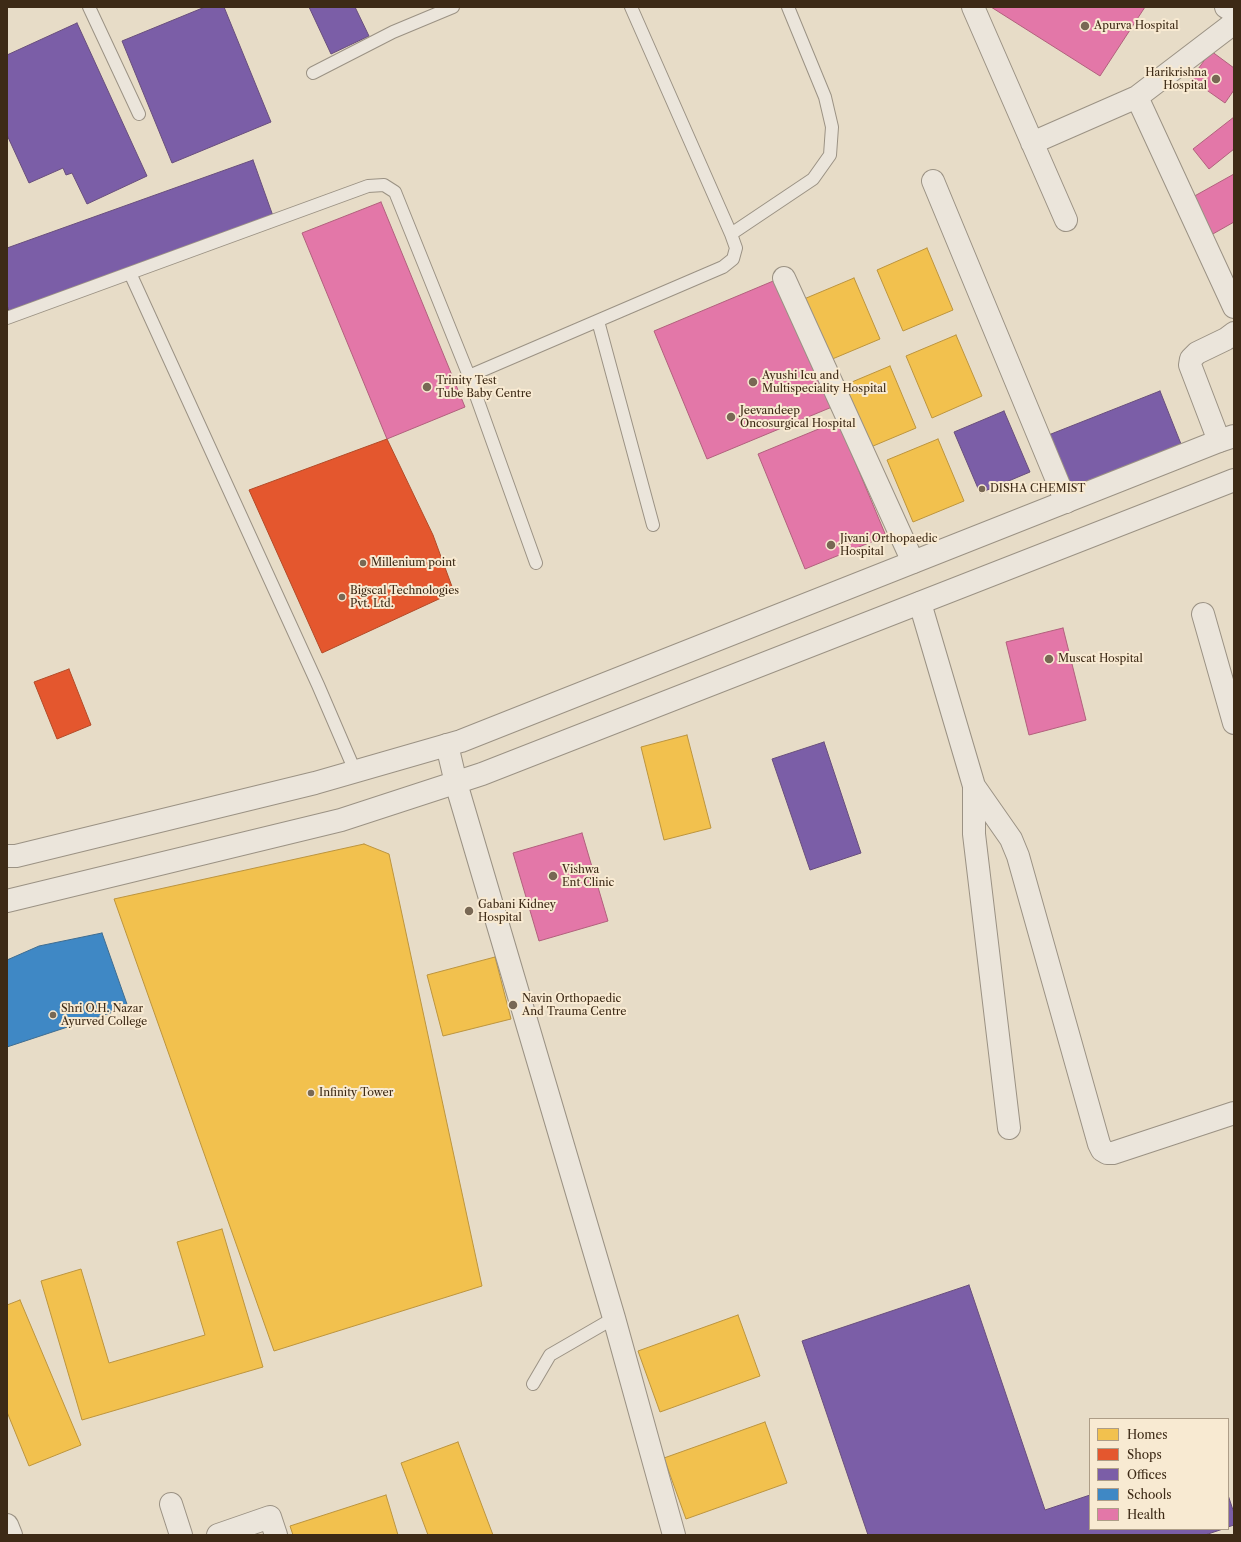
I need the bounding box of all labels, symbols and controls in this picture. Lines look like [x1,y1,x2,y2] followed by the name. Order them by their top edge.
[1094,19,1179,33] place label: Apurva Hospital
[1079,20,1091,32] marker: Apurva Hospital
[1145,66,1207,92] place label: Harikrishna Hospital
[1210,73,1222,85] marker: Harikrishna Hospital
[762,369,886,395] place label: Ayushi Icu and Multispeciality Hospital
[436,374,531,400] place label: Trinity Test Tube Baby Centre
[747,376,759,388] marker: Ayushi Icu and Multispeciality Hospital
[421,381,433,393] marker: Trinity Test Tube Baby Centre
[740,404,855,430] place label: Jeevandeep Oncosurgical Hospital
[725,411,737,423] marker: Jeevandeep Oncosurgical Hospital
[990,482,1086,496] place label: DISHA CHEMIST
[977,484,987,494] marker: DISHA CHEMIST
[840,532,938,558] place label: Jivani Orthopaedic Hospital
[825,539,837,551] marker: Jivani Orthopaedic Hospital
[371,556,456,570] place label: Millenium point
[358,558,368,568] marker: Millenium point
[350,584,459,610] place label: Bigscal Technologies Pvt. Ltd.
[337,592,347,602] marker: Bigscal Technologies Pvt. Ltd.
[1058,652,1143,666] place label: Muscat Hospital
[1043,653,1055,665] marker: Muscat Hospital
[562,863,614,889] place label: Vishwa Ent Clinic
[547,870,559,882] marker: Vishwa Ent Clinic
[478,898,556,924] place label: Gabani Kidney Hospital
[463,905,475,917] marker: Gabani Kidney Hospital
[522,992,626,1018] place label: Navin Orthopaedic And Trauma Centre
[507,999,519,1011] marker: Navin Orthopaedic And Trauma Centre
[61,1002,147,1028] place label: Shri O.H. Nazar Ayurved College
[48,1010,58,1020] marker: Shri O.H. Nazar Ayurved College
[319,1086,393,1100] place label: Infinity Tower
[306,1088,316,1098] marker: Infinity Tower
[1089,1418,1229,1530] legend
[1127,1427,1167,1442] text: Homes
[1127,1447,1162,1462] text: Shops
[1127,1467,1167,1482] text: Offices
[1127,1487,1172,1502] text: Schools
[1127,1507,1165,1522] text: Health

